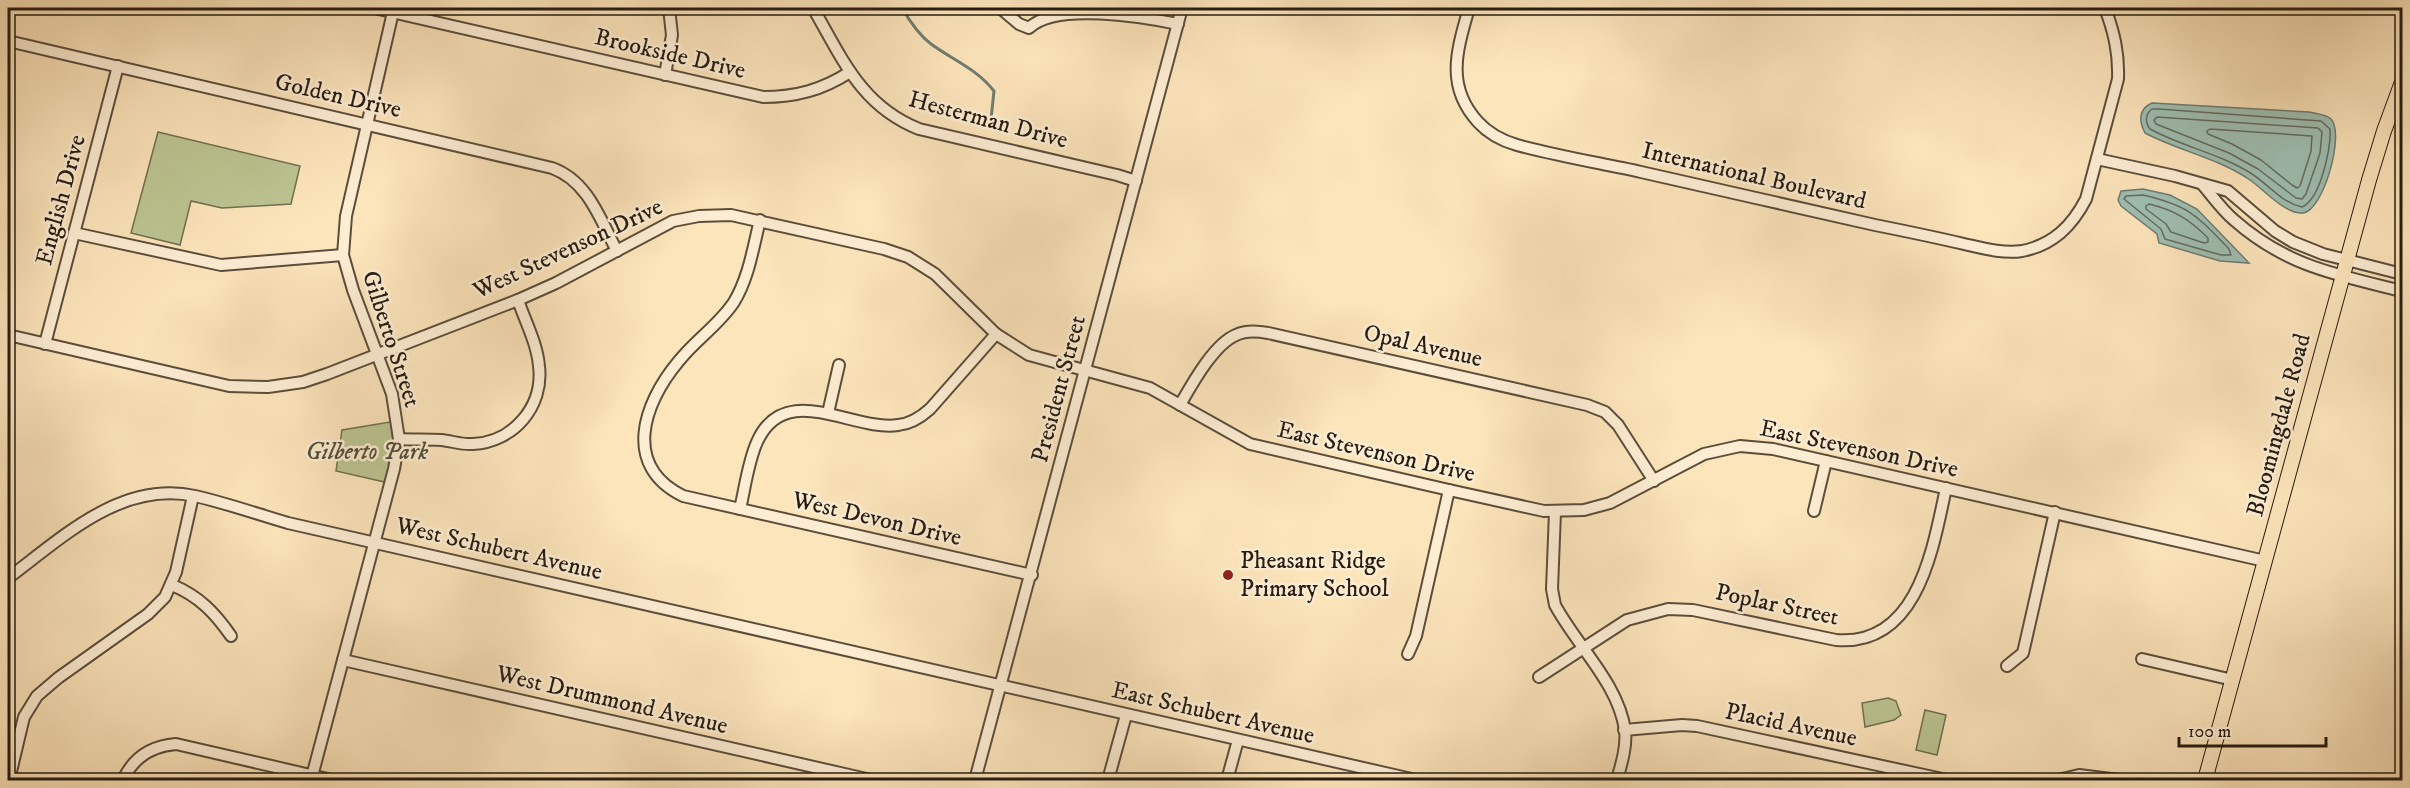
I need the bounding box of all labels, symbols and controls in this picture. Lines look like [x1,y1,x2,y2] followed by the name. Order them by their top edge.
[592,22,748,86] street label: Brookside Drive
[272,67,404,125] street label: Golden Drive
[905,84,1071,156] street label: Hesterman Drive
[29,131,93,269] street label: English Drive
[1639,136,1869,216] street label: International Boulevard
[468,192,668,306] street label: West Stevenson Drive
[355,267,427,411] street label: Gilberto Street
[1025,312,1093,466] street label: President Street
[1361,318,1485,374] street label: Opal Avenue
[2240,330,2318,520] street label: Bloomingdale Road
[1757,413,1961,485] street label: East Stevenson Drive
[1274,415,1478,489] street label: East Stevenson Drive
[306,437,428,467] park label: Gilberto Park
[789,485,965,553] street label: West Devon Drive
[392,510,605,587] street label: West Schubert Avenue
[1240,546,1389,604] place label: Pheasant Ridge Primary School
[1221,568,1235,582] marker: Pheasant Ridge Primary School
[1713,577,1842,633] street label: Poplar Street
[492,659,731,741] street label: West Drummond Avenue
[1109,675,1317,751] street label: East Schubert Avenue
[1722,696,1860,754] street label: Placid Avenue
[2179,710,2326,748] scale bar
[2188,721,2231,743] text: 100 m

